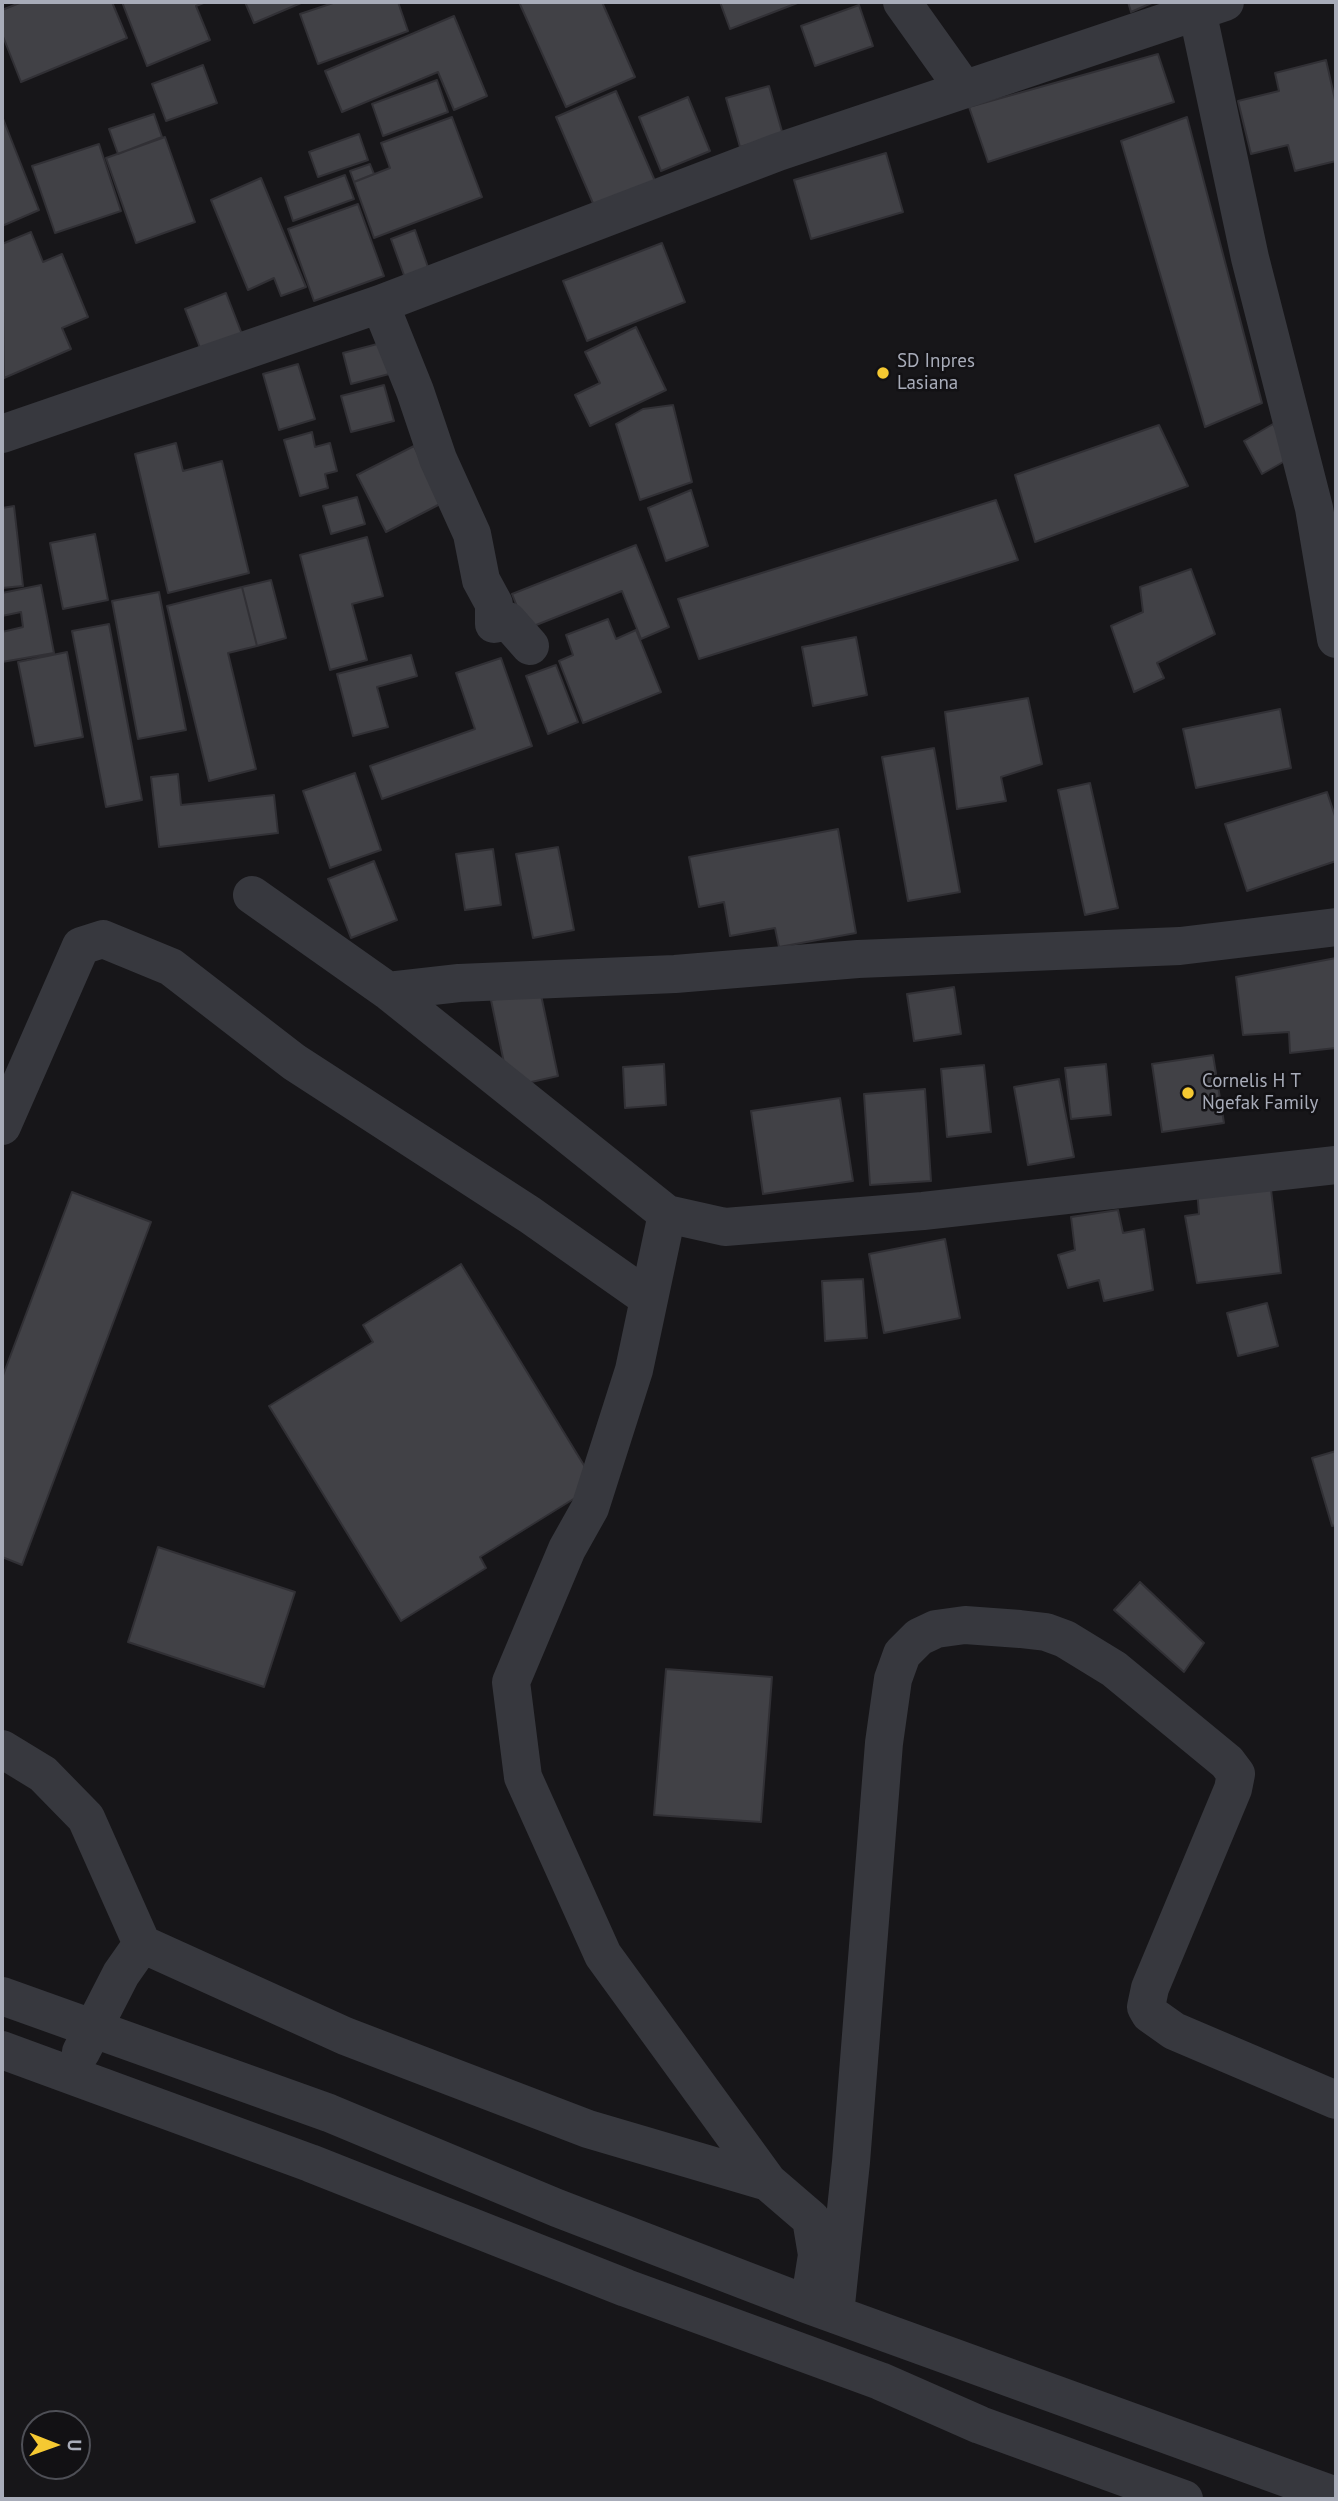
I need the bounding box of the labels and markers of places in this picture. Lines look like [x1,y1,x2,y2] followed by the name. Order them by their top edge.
[897,351,975,395] place label: SD Inpres Lasiana
[875,365,891,381] marker: SD Inpres Lasiana
[1202,1071,1318,1115] place label: Cornelis H T Ngefak Family
[1180,1085,1196,1101] marker: Cornelis H T Ngefak Family

